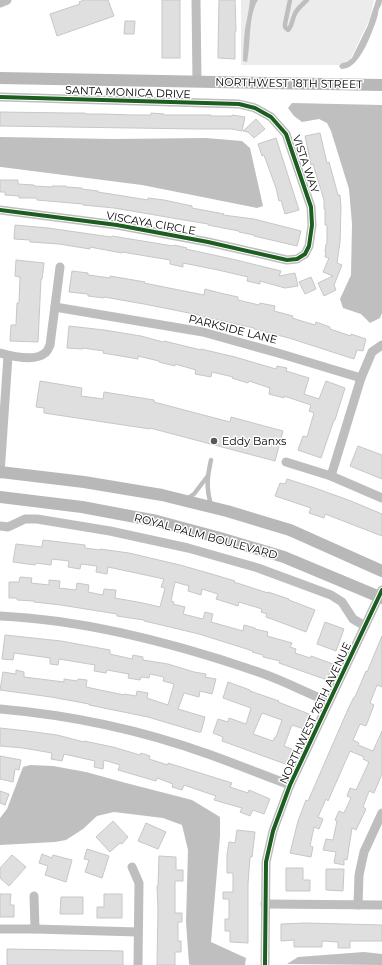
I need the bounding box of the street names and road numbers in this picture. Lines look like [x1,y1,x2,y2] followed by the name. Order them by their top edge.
[215,75,363,91] street label: NORTHWEST 18TH STREET
[65,83,191,101] street label: SANTA MONICA DRIVE
[290,133,322,195] street label: VISTA WAY
[105,208,197,238] street label: VISCAYA CIRCLE
[187,311,279,347] street label: PARKSIDE LANE
[133,510,279,562] street label: ROYAL PALM BOULEVARD
[276,640,354,786] street label: NORTHWEST 76TH AVENUE

